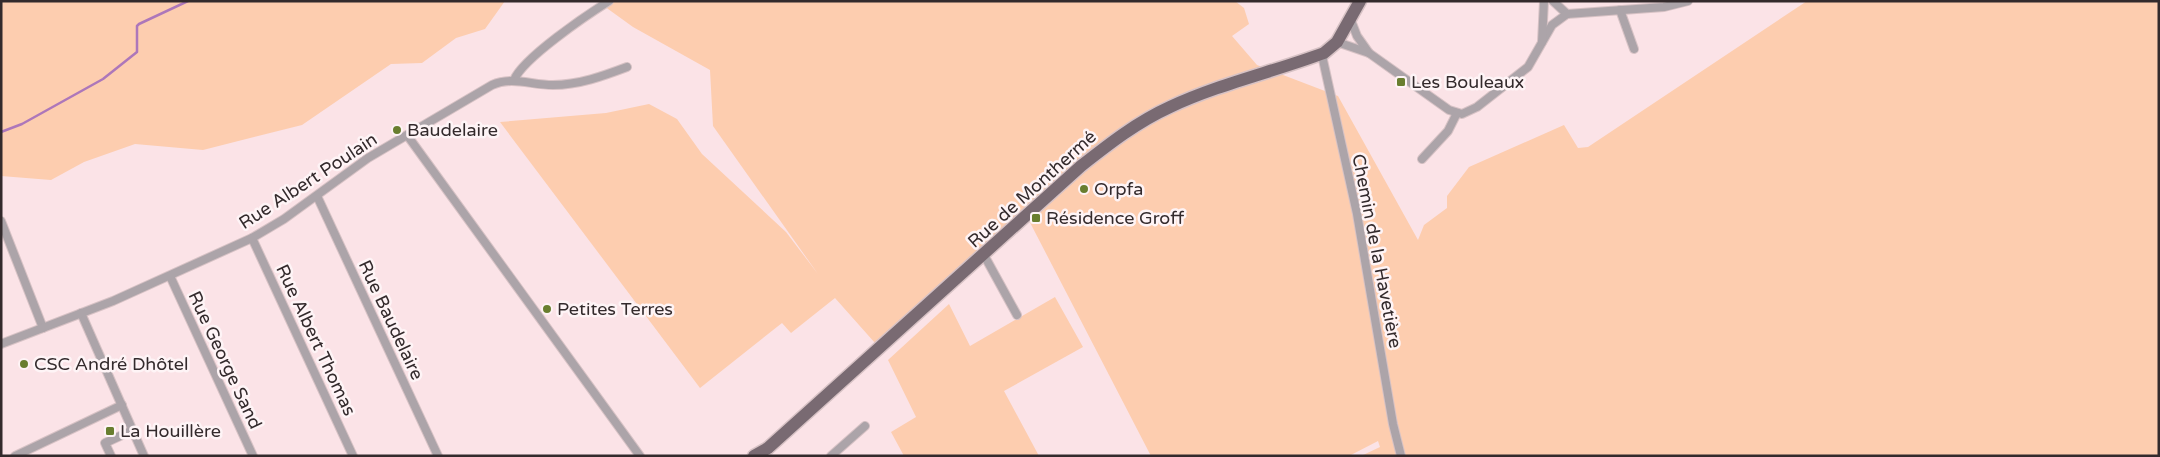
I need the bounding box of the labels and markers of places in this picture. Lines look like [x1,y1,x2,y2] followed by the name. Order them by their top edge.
[1411,71,1524,93] place label: Les Bouleaux
[1395,76,1407,88] marker: Les Bouleaux
[407,119,498,141] place label: Baudelaire
[391,124,403,136] marker: Baudelaire
[1094,178,1143,200] place label: Orpfa
[1078,183,1090,195] marker: Orpfa
[1046,207,1184,229] place label: Résidence Groff
[1030,212,1042,224] marker: Résidence Groff
[557,298,673,320] place label: Petites Terres
[541,303,553,315] marker: Petites Terres
[34,353,189,375] place label: CSC André Dhôtel
[18,358,30,370] marker: CSC André Dhôtel
[120,420,221,442] place label: La Houillère
[104,425,116,437] marker: La Houillère

